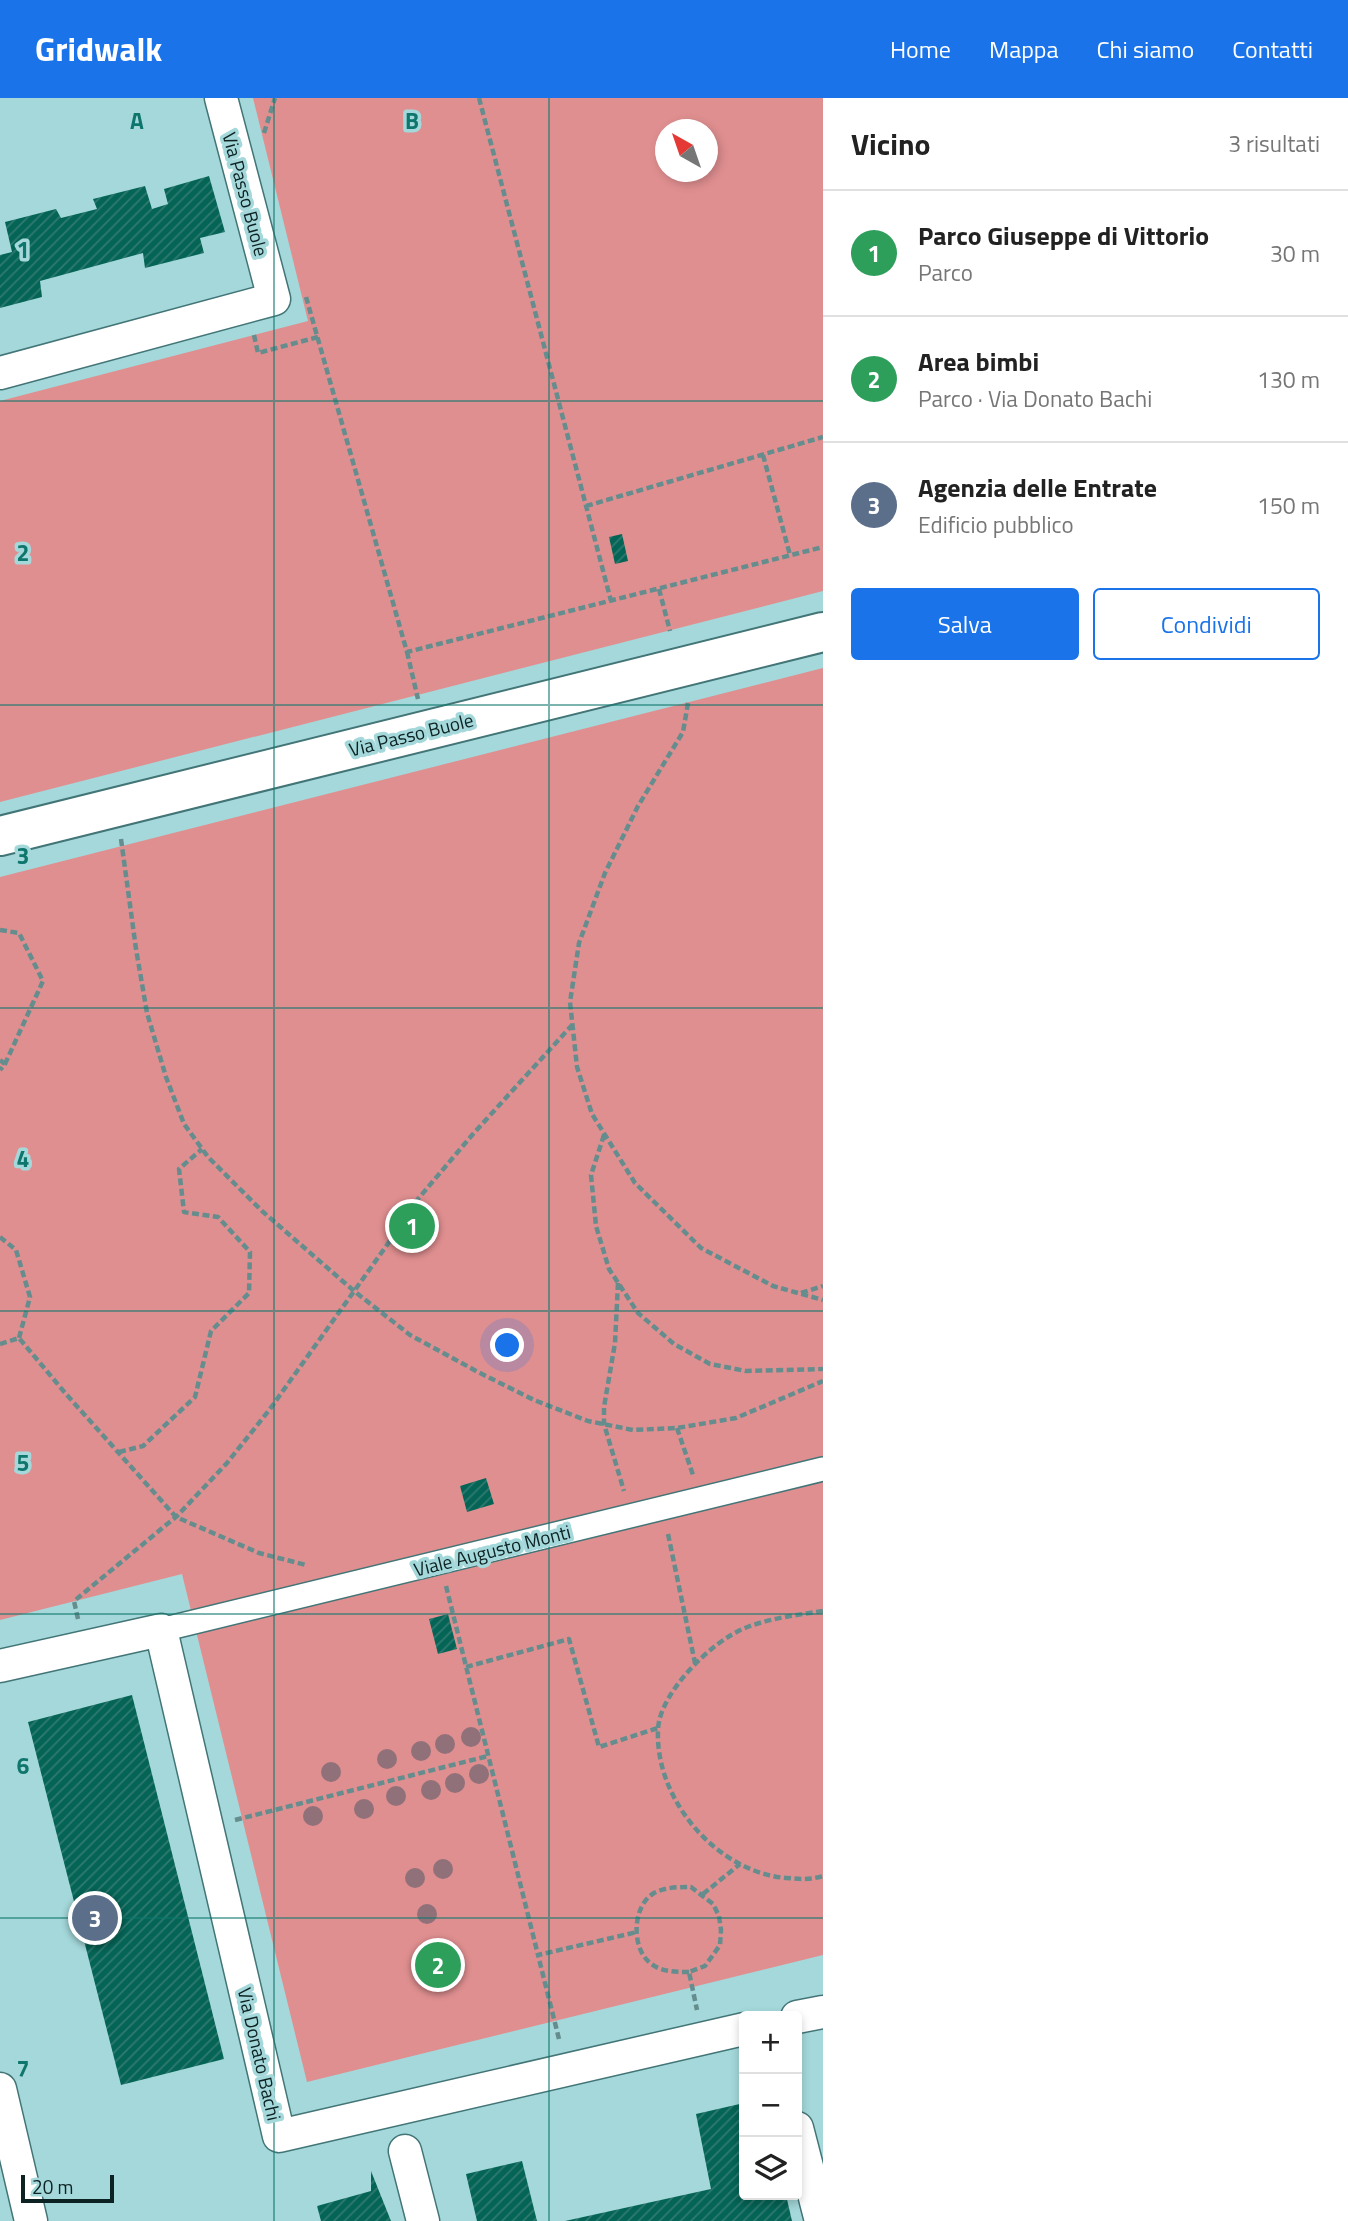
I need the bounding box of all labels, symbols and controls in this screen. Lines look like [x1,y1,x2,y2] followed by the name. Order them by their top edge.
[35,24,162,74] text: Gridwalk
[890,31,951,67] text: Home
[989,31,1058,67] text: Mappa
[1096,31,1194,67] text: Chi siamo
[1232,31,1313,67] text: Contatti
[130,103,144,138] text: A
[405,103,419,138] text: B
[655,119,718,182] north arrow
[851,121,931,167] text: Vicino
[1228,126,1320,161] text: 3 risultati
[216,129,276,259] street label: Via Passo Buole
[918,216,1209,255] text: Parco Giuseppe di Vittorio
[17,232,29,267] text: 1
[868,236,880,271] text: 1
[1270,236,1320,271] text: 30 m
[918,255,973,290] text: Parco
[918,342,1039,381] text: Area bimbi
[868,362,880,397] text: 2
[1257,362,1320,397] text: 130 m
[918,381,1152,416] text: Parco · Via Donato Bachi
[918,468,1157,507] text: Agenzia delle Entrate
[868,488,880,523] text: 3
[1257,488,1320,523] text: 150 m
[918,507,1074,542] text: Edificio pubblico
[17,535,29,570] text: 2
[851,588,1079,660] button: Salva
[1093,588,1320,660] button: Condividi
[346,705,476,763] street label: Via Passo Buole
[17,838,29,873] text: 3
[17,1141,29,1176] text: 4
[389,1200,435,1252] pin: 1
[490,1328,524,1362] your location
[17,1445,29,1480] text: 5
[410,1516,574,1584] street label: Viale Augusto Monti
[17,1748,30,1783] text: 6
[72,1892,118,1944] pin: 3
[415,1939,461,1991] pin: 2
[231,1985,289,2123] street label: Via Donato Bachi
[739,2011,802,2200] map controls
[739,2011,802,2074] button: +
[17,2051,29,2086] text: 7
[739,2074,802,2137] button: −
[739,2137,802,2200] button: layers
[21,2172,114,2204] scale bar
[32,2172,73,2201] text: 20 m

